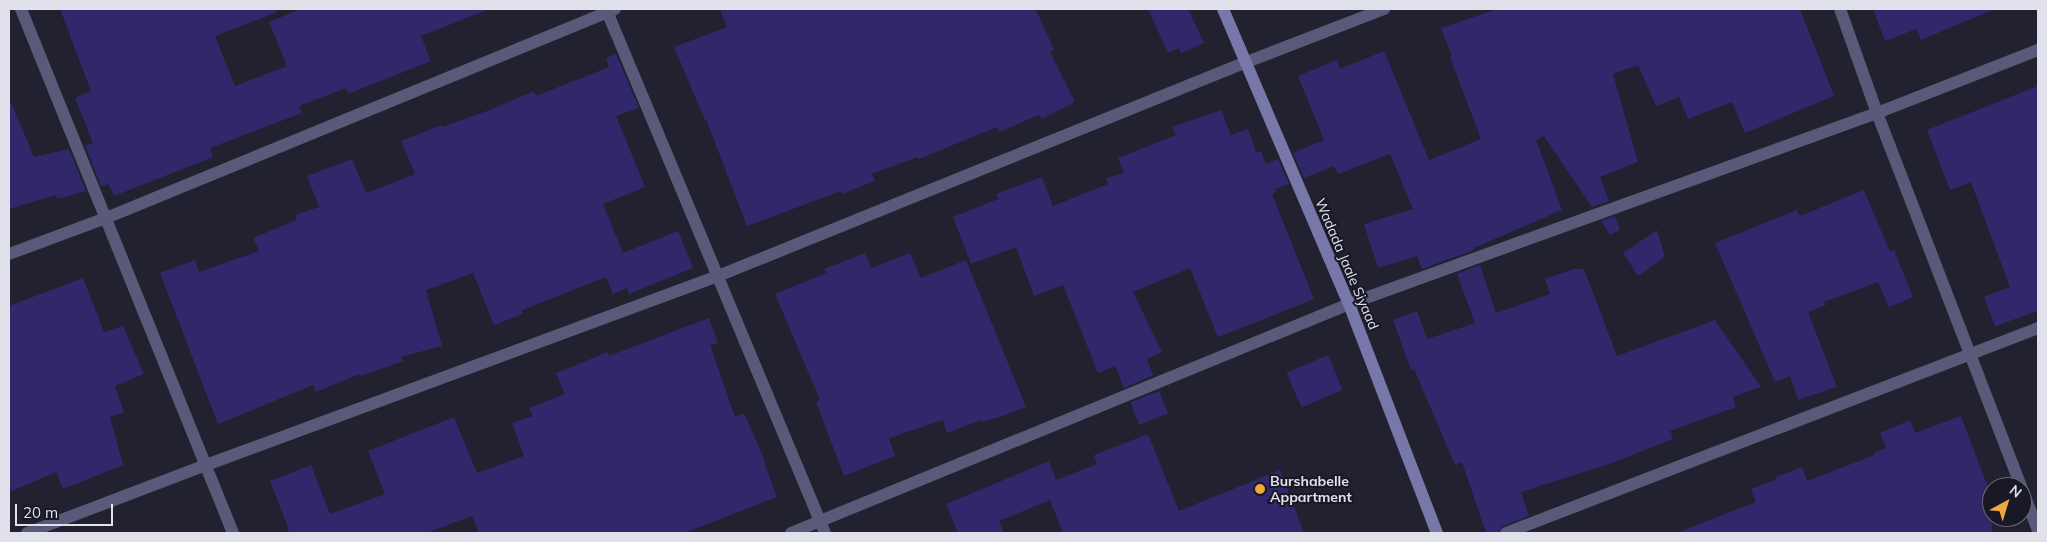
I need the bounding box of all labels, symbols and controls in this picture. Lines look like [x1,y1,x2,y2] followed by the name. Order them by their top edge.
[1312,196,1382,332] street label: Wadada Jaale Siyaad
[1270,473,1352,506] place label: Burshabelle Appartment
[1982,477,2032,527] north arrow
[2006,481,2026,501] text: N
[1254,483,1266,495] marker: Burshabelle Appartment
[18,494,115,526] scale bar
[23,503,58,522] text: 20 m

